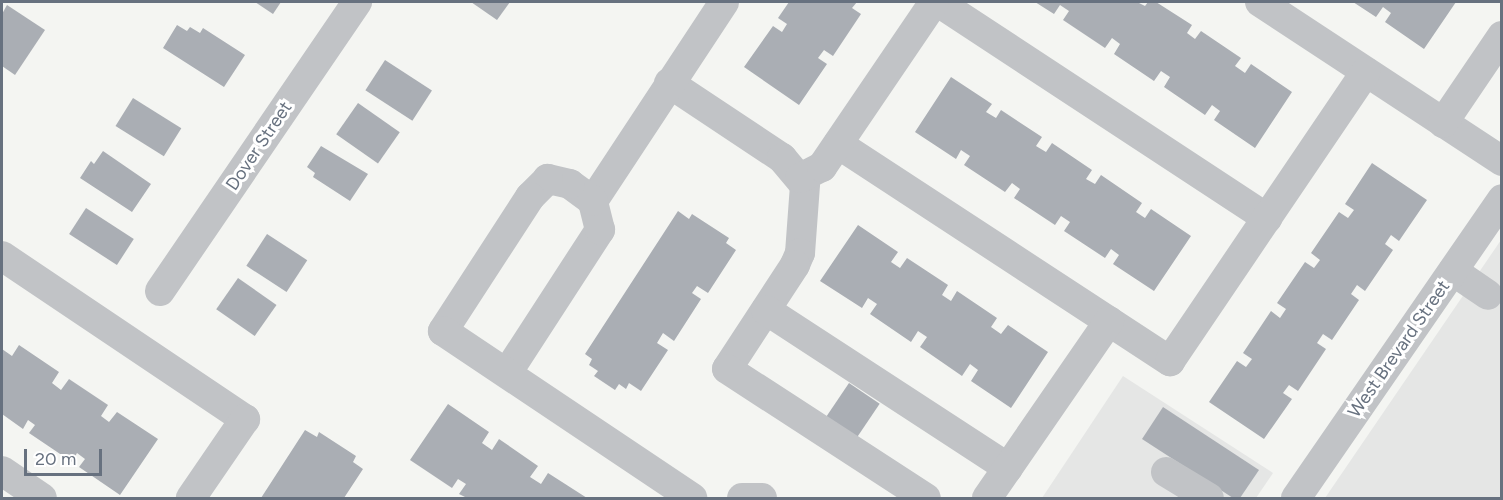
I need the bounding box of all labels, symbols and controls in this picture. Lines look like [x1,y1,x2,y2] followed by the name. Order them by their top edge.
[221,97,297,195] street label: Dover Street
[1344,276,1454,422] street label: West Brevard Street
[27,437,105,475] scale bar
[35,448,76,470] text: 20 m

